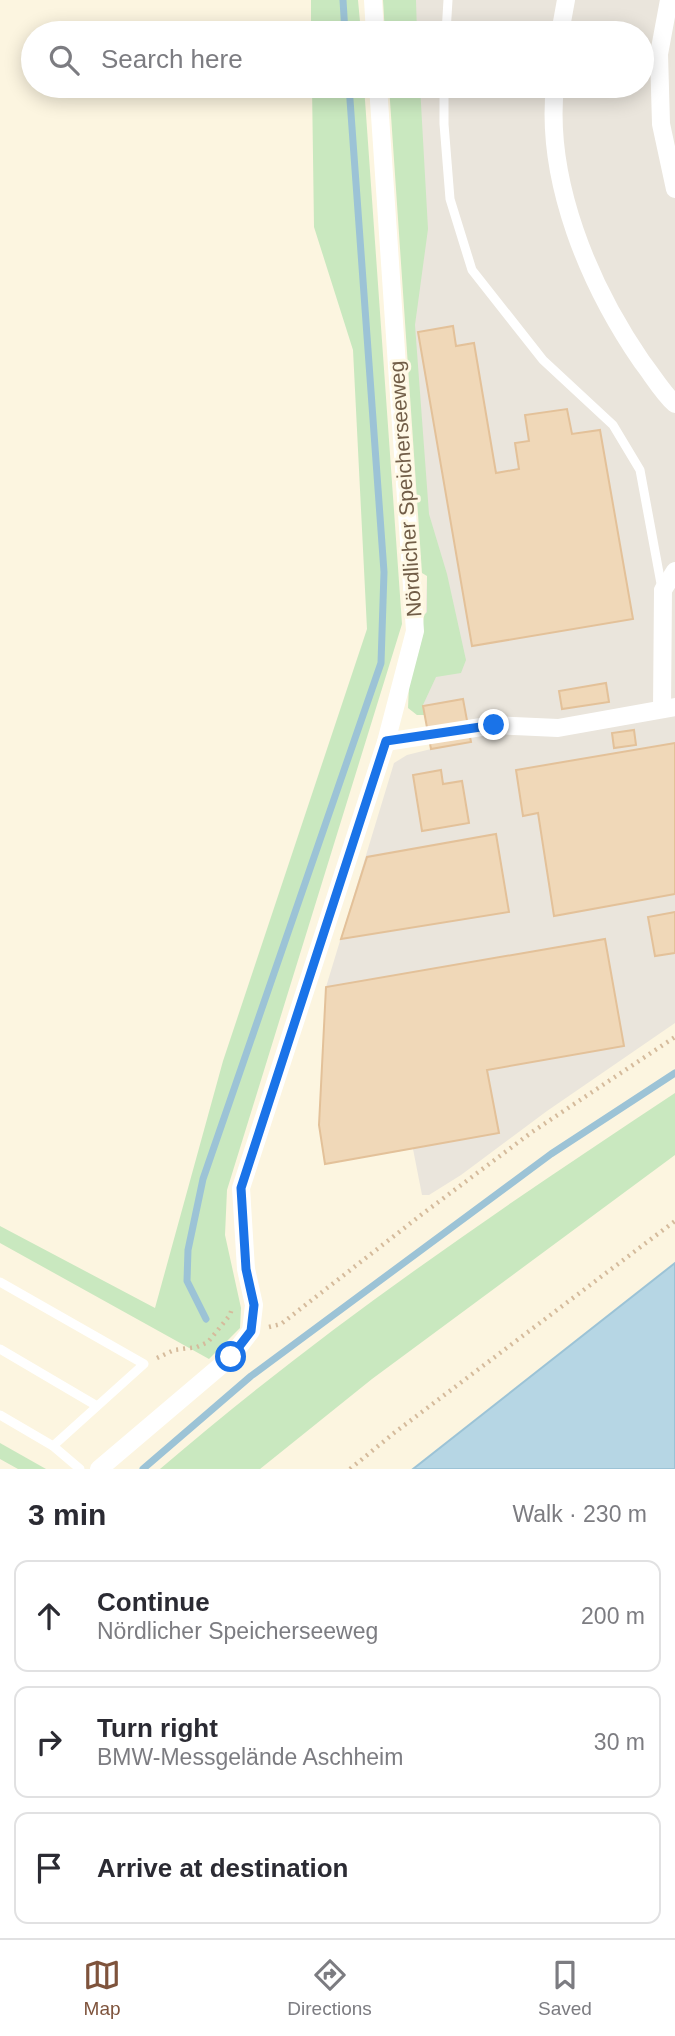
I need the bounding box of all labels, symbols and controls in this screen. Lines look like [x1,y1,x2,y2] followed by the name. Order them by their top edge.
[21,21,654,98] search box
[45,41,83,79] icon: search
[101,44,243,74] text: Search here
[385,360,425,618] street label: Nördlicher Speicherseeweg
[478,709,509,740] route end
[215,1341,246,1372] route start
[28,1498,106,1531] text: 3 min
[512,1501,647,1527] text: Walk · 230 m
[97,1587,210,1617] text: Continue
[30,1597,68,1635] icon: ahead
[581,1603,645,1629] text: 200 m
[97,1618,378,1644] text: Nördlicher Speicherseeweg
[97,1713,218,1743] text: Turn right
[30,1723,68,1761] icon: right
[594,1729,645,1755] text: 30 m
[97,1744,403,1770] text: BMW-Messgelände Aschheim
[30,1849,68,1887] icon: arrive
[97,1853,348,1883] text: Arrive at destination
[83,1956,121,2020] tab: Map
[287,1956,372,2020] tab: Directions
[538,1956,592,2020] tab: Saved

